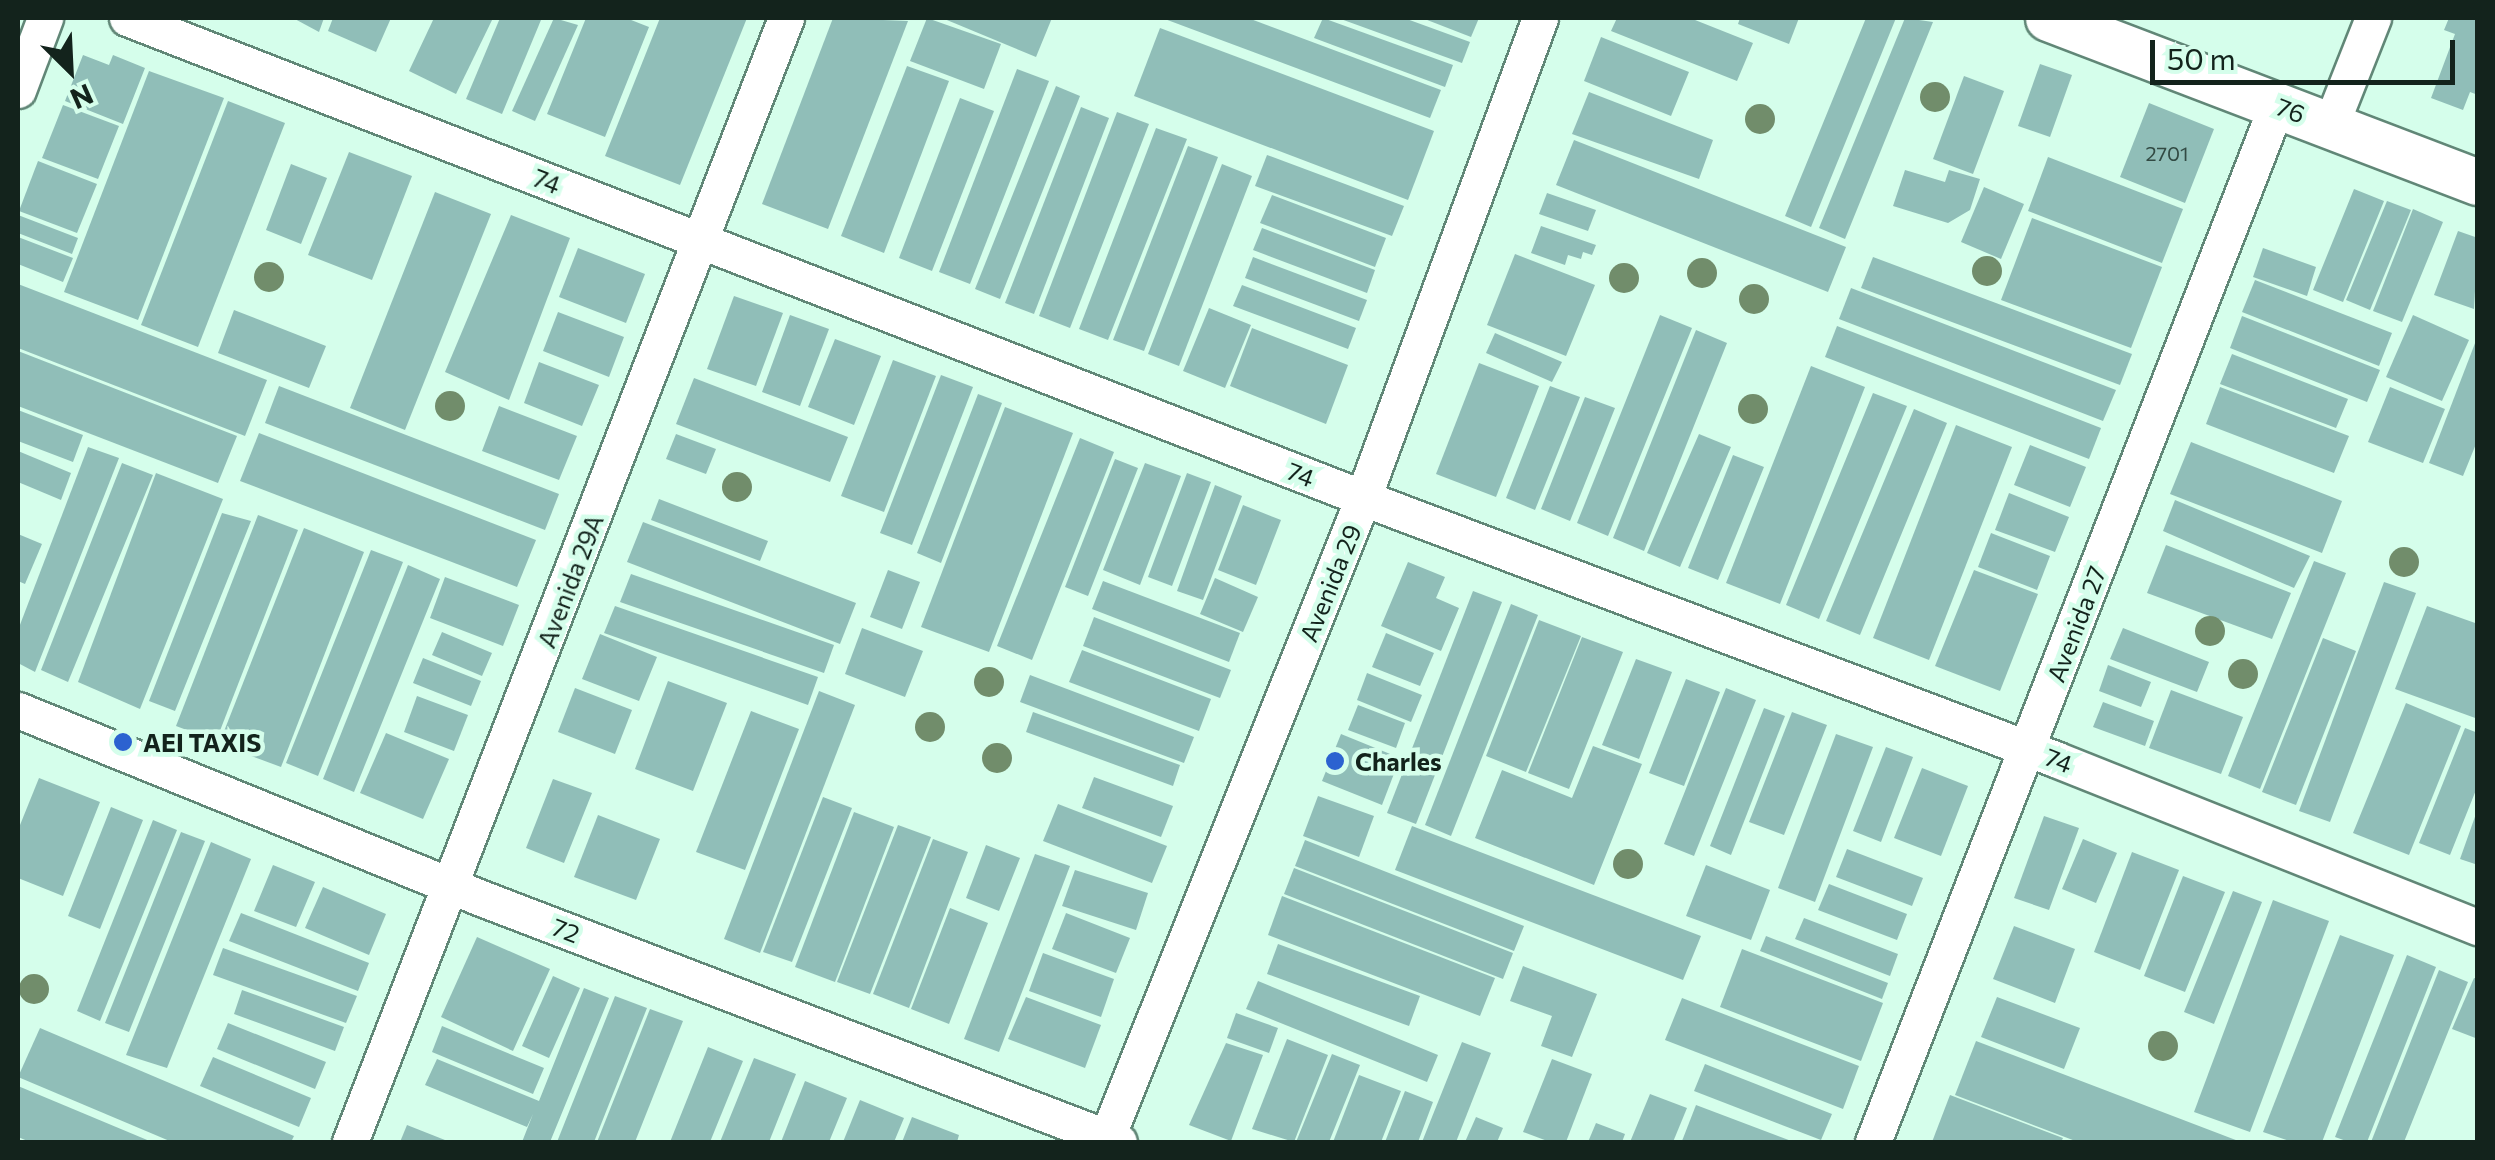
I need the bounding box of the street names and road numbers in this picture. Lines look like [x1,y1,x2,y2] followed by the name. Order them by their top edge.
[2272,91,2310,129] street label: 76
[529,162,565,200] street label: 74
[1283,455,1319,493] street label: 74
[531,510,609,652] street label: Avenida 29A
[1293,520,1367,646] street label: Avenida 29
[2040,562,2112,686] street label: Avenida 27
[2041,741,2077,779] street label: 74
[548,911,584,949] street label: 72

